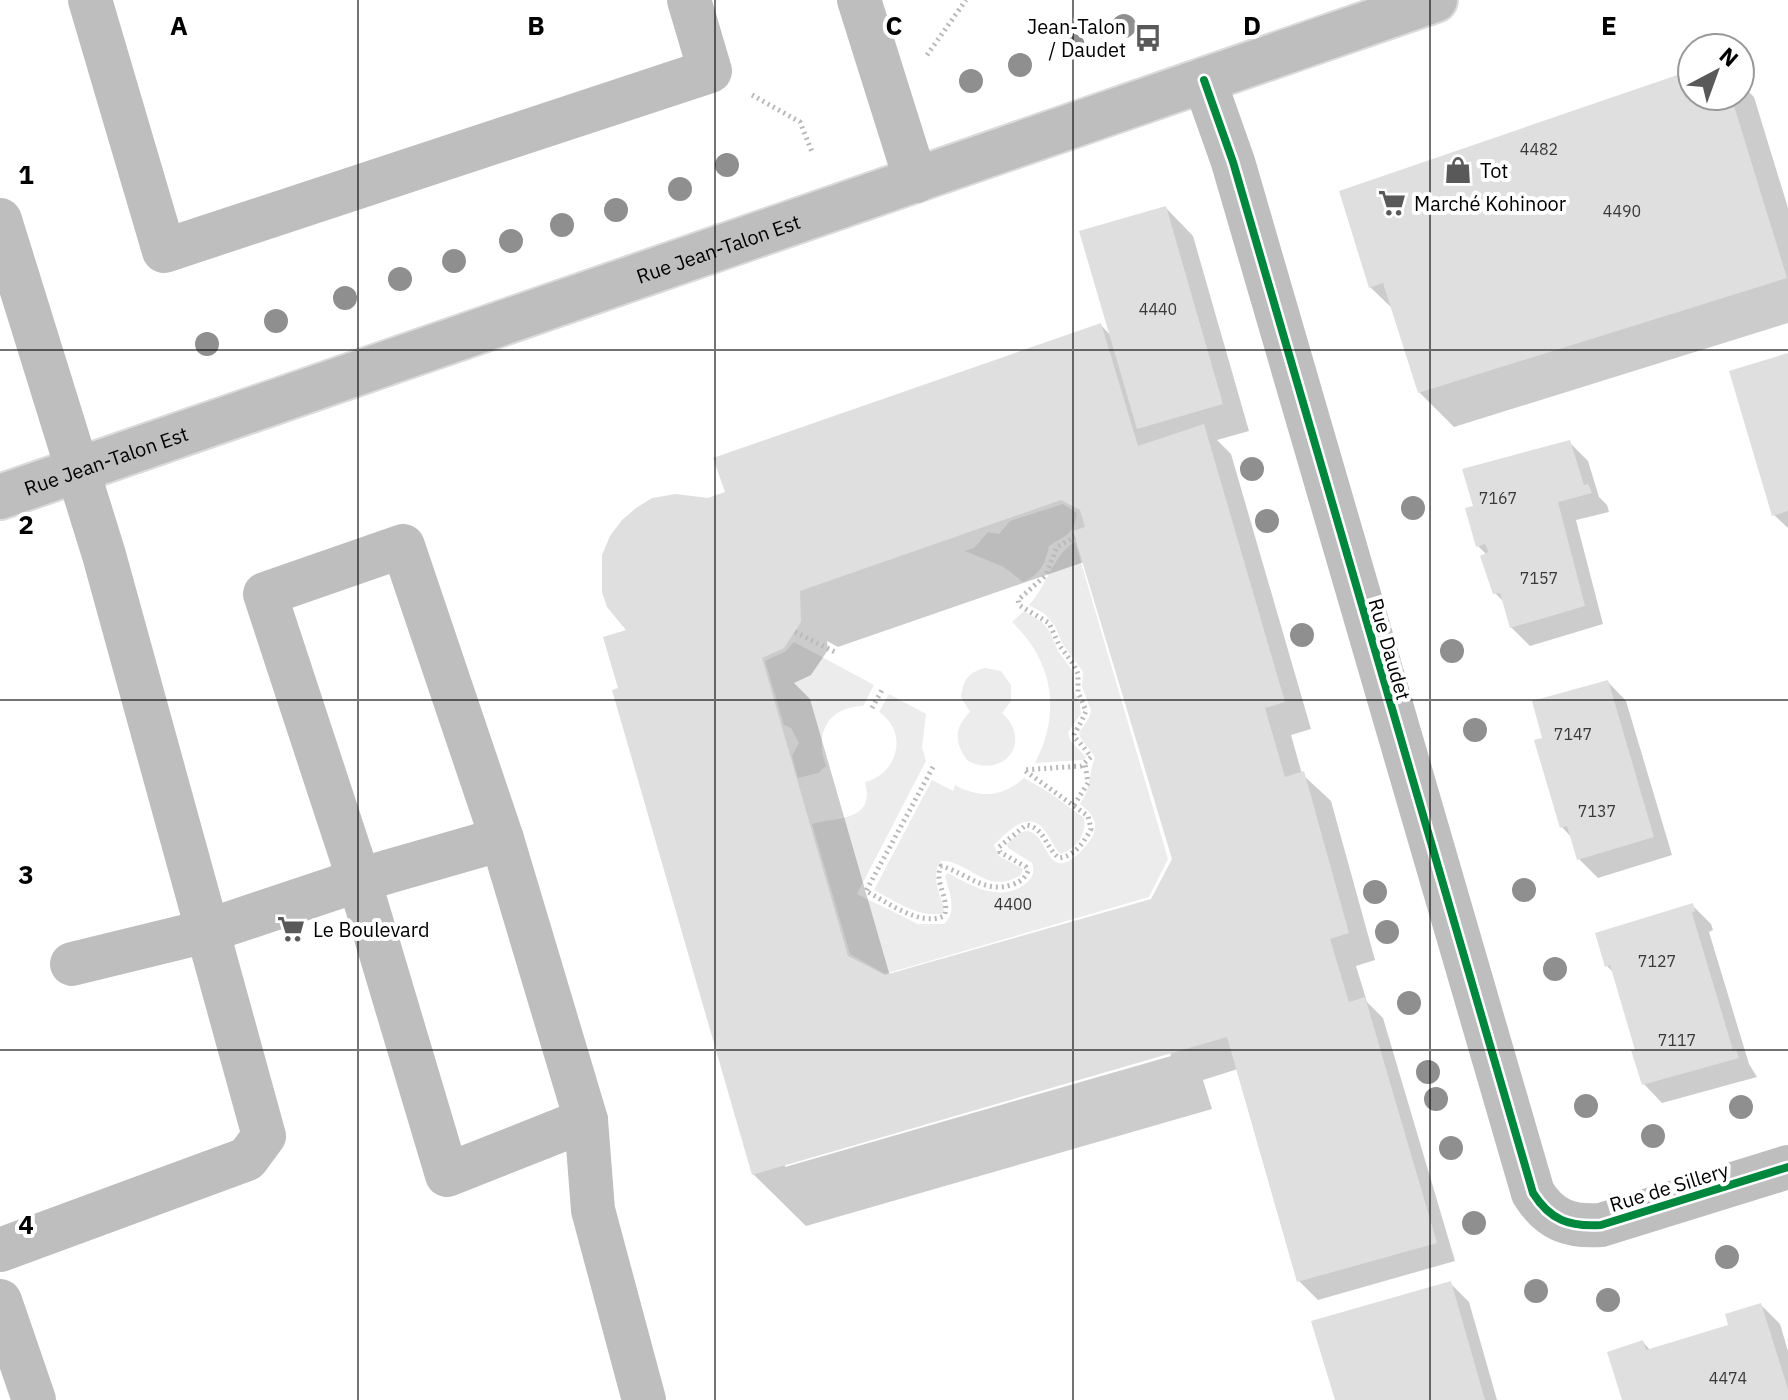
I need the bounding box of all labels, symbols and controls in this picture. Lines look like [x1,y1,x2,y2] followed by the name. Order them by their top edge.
[170,8,188,42] text: A
[527,8,545,42] text: B
[886,8,903,42] text: C
[1243,8,1261,42] text: D
[1601,8,1617,42] text: E
[1027,13,1126,63] place label: Jean-Talon / Daudet
[1133,23,1163,53] bus stop icon: Jean-Talon / Daudet
[1676,32,1756,112] north arrow
[1714,40,1745,73] text: N
[1520,139,1558,159] house number: 4482
[1443,155,1473,185] shop icon: Tot
[18,157,34,191] text: 1
[1480,157,1508,184] place label: Tot
[1377,188,1407,218] supermarket icon: Marché Kohinoor
[1414,190,1566,217] place label: Marché Kohinoor
[1603,201,1641,221] house number: 4490
[632,207,804,289] street label: Rue Jean-Talon Est
[1139,299,1177,319] house number: 4440
[20,419,191,501] street label: Rue Jean-Talon Est
[1479,488,1517,508] house number: 7167
[18,507,34,541] text: 2
[1520,568,1558,588] house number: 7157
[1363,595,1417,703] street label: Rue Daudet
[1554,724,1592,744] house number: 7147
[1578,801,1616,821] house number: 7137
[18,857,34,891] text: 3
[994,894,1032,914] house number: 4400
[276,914,306,944] supermarket icon: Le Boulevard
[313,916,430,943] place label: Le Boulevard
[1638,951,1676,971] house number: 7127
[1658,1030,1696,1050] house number: 7117
[1606,1156,1732,1218] street label: Rue de Sillery
[18,1207,34,1241] text: 4
[1709,1368,1747,1388] house number: 4474

